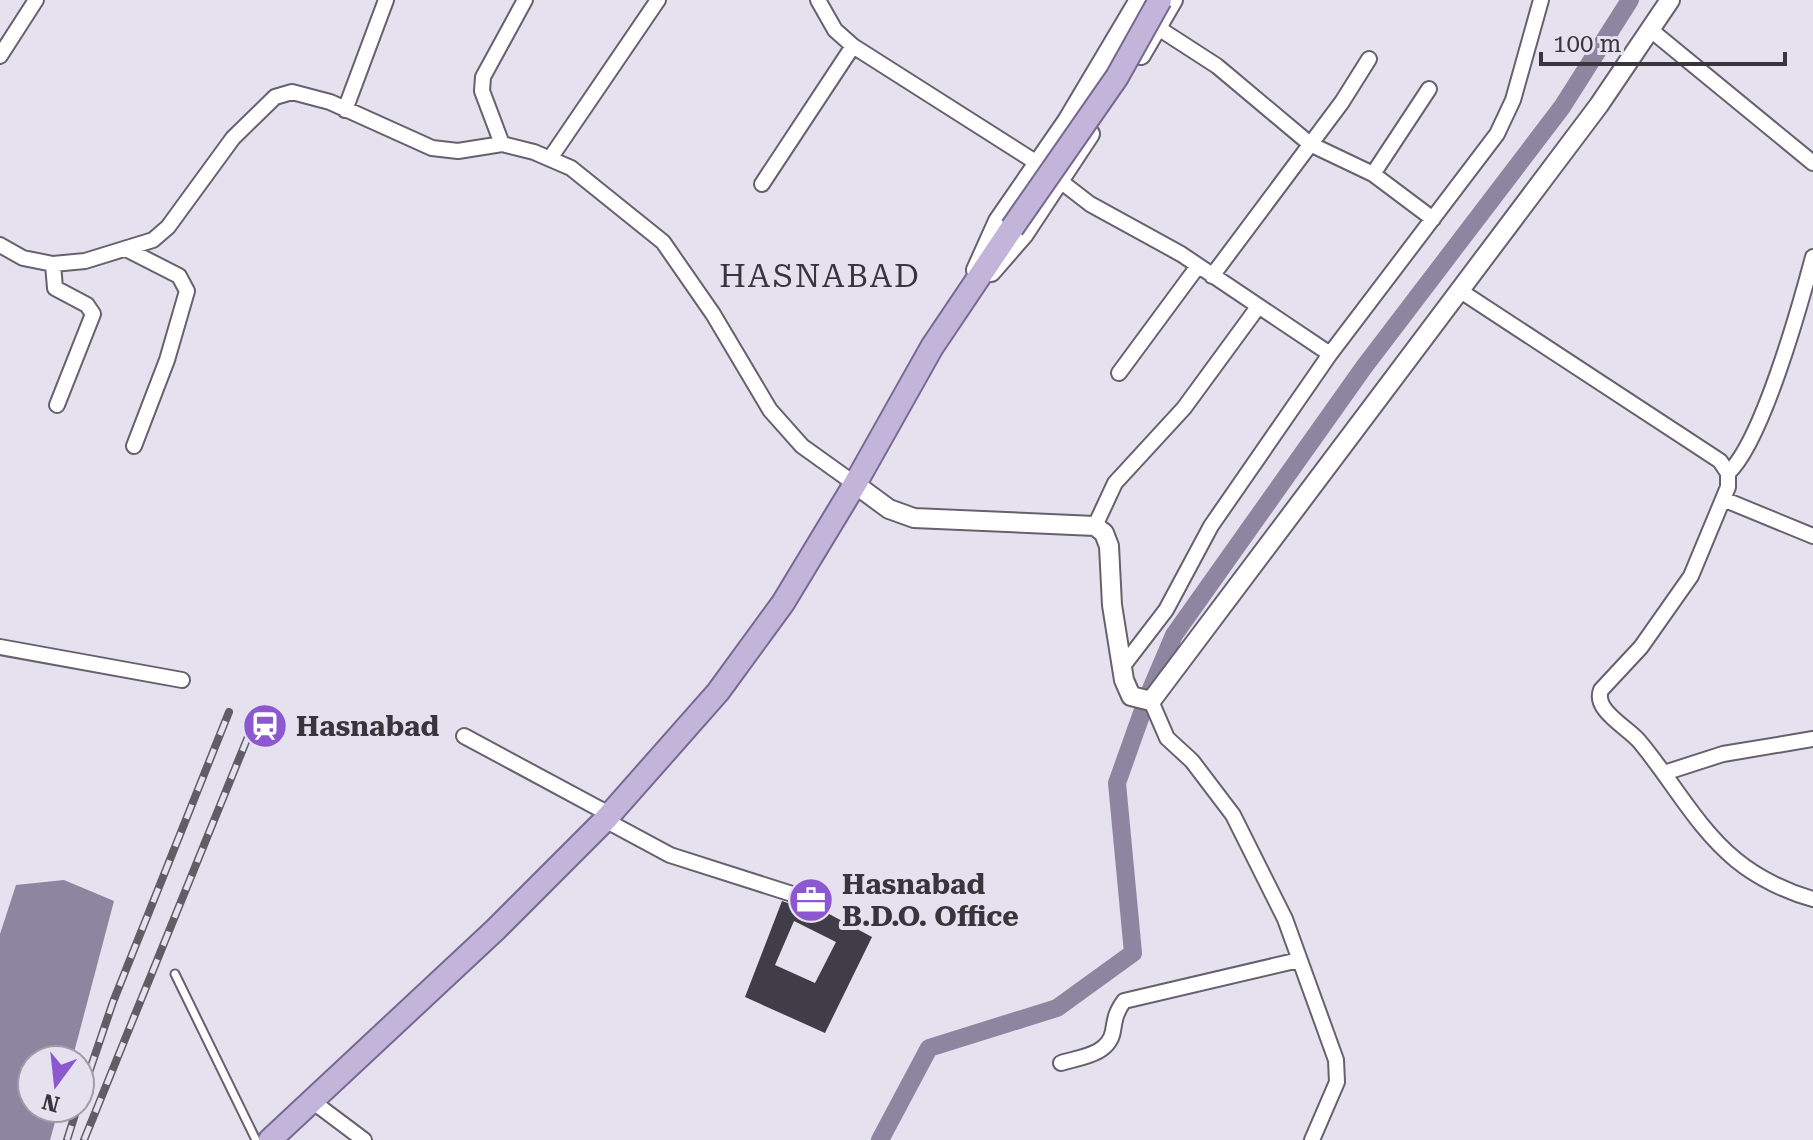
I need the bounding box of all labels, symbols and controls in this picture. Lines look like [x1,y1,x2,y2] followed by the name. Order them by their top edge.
[1541,16,1785,66] scale bar
[1553,30,1621,58] text: 100 m
[719,257,921,295] district label: HASNABAD
[241,702,289,750] station icon: Hasnabad
[296,710,439,743] place label: Hasnabad
[842,868,1019,933] place label: Hasnabad B.D.O. Office
[787,876,835,924] office icon: Hasnabad B.D.O. Office
[16,1044,96,1124] north arrow
[39,1089,62,1117] text: N

